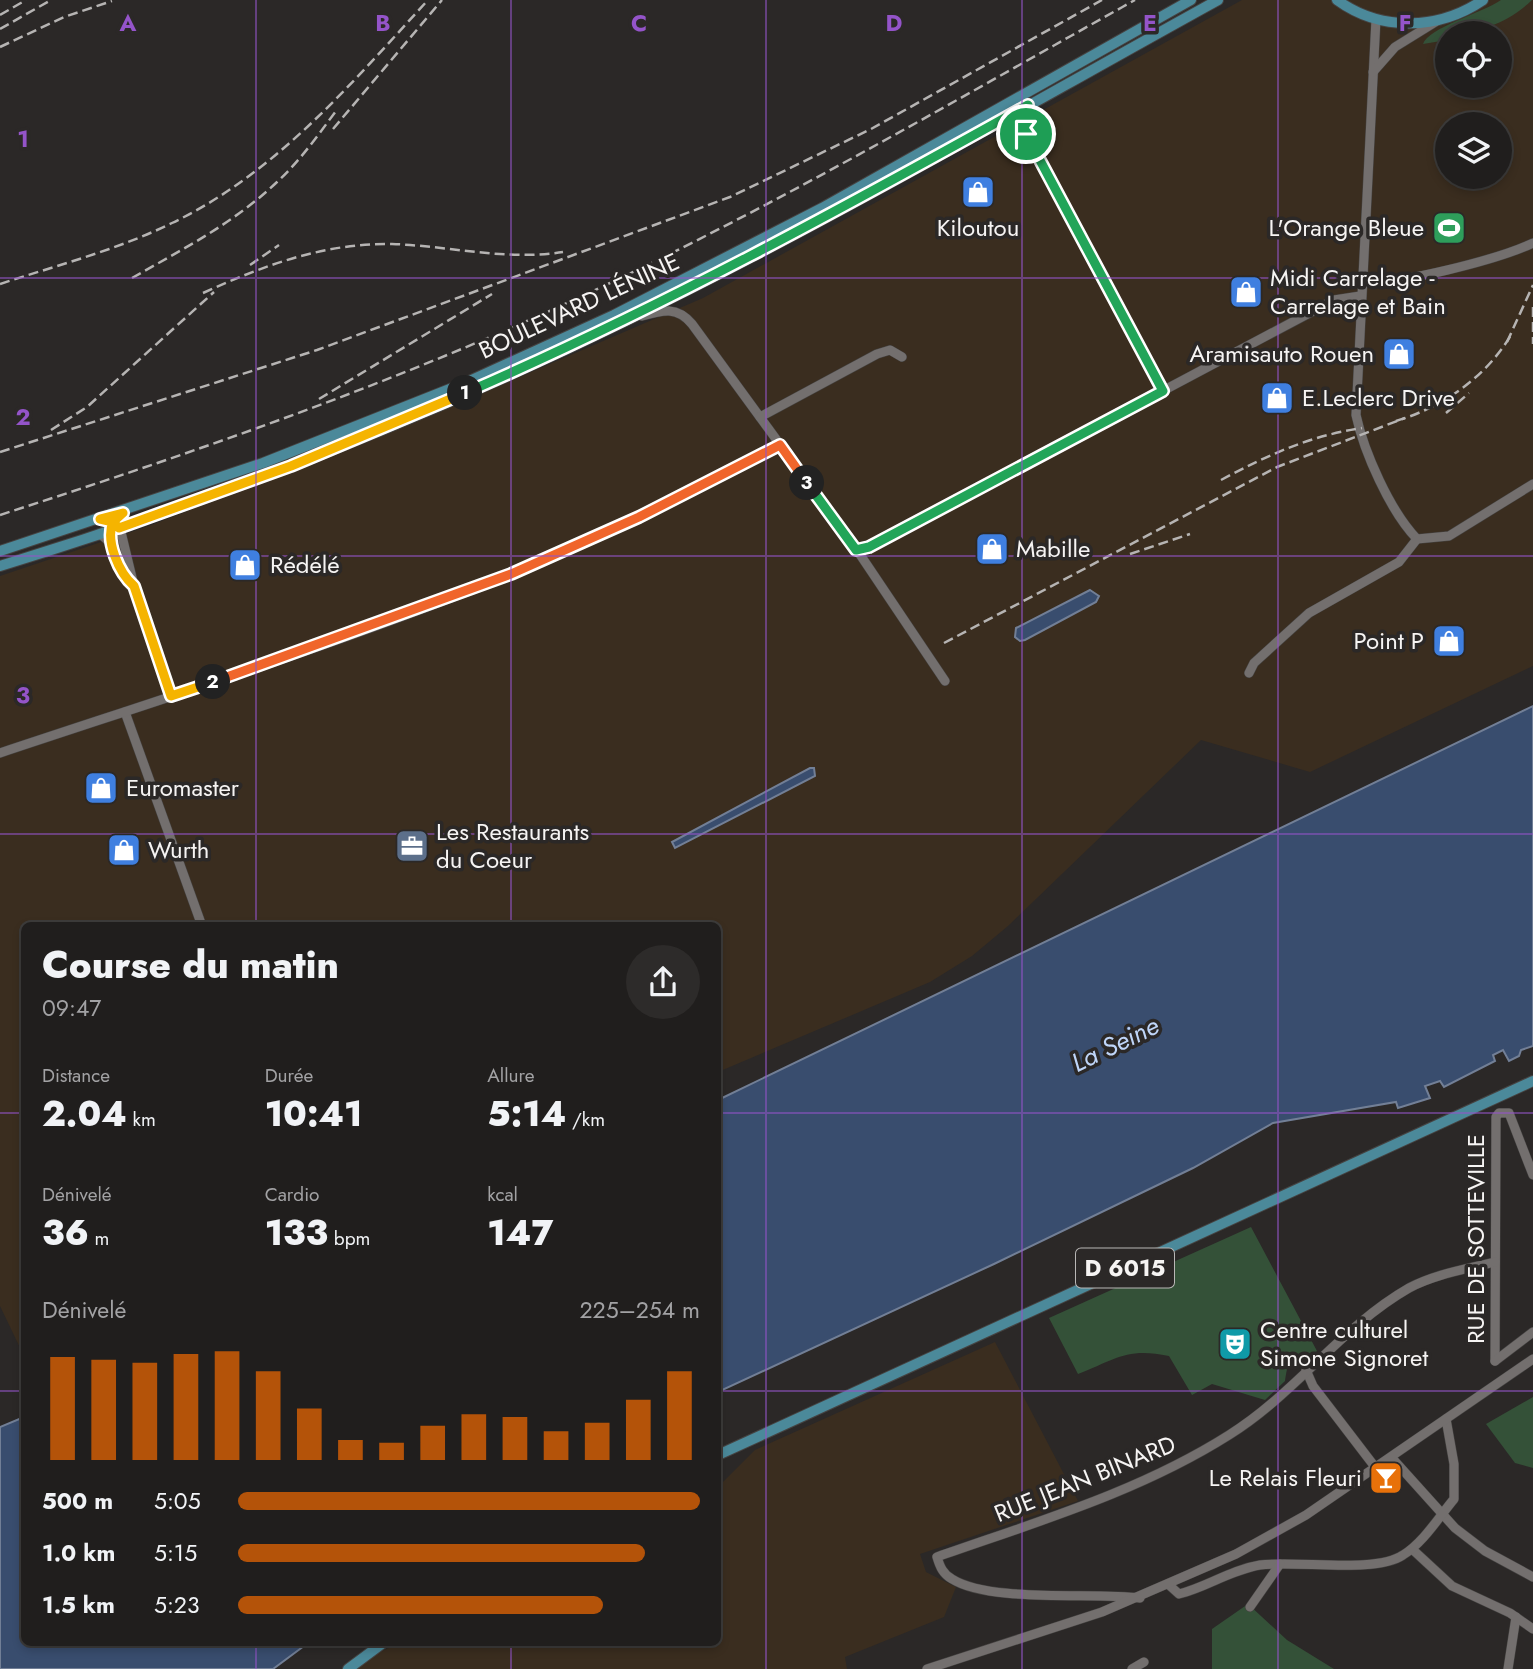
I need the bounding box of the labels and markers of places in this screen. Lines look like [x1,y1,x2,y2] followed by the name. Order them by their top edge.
[996,104,1056,164] pin
[959,173,997,211] shop icon: Kiloutou
[1430,209,1468,247] sports icon: L'Orange Bleue
[937,210,1019,245] place label: Kiloutou
[1268,210,1424,245] place label: L'Orange Bleue
[1270,260,1446,323] place label: Midi Carrelage - Carrelage et Bain
[1227,273,1265,311] shop icon: Midi Carrelage - Carrelage et Bain
[1380,335,1418,373] shop icon: Aramisauto Rouen
[1189,336,1374,371] place label: Aramisauto Rouen
[448,376,482,410] pin: 1
[1258,379,1296,417] shop icon: E.Leclerc Drive
[1302,380,1455,415] place label: E.Leclerc Drive
[790,466,824,500] pin: 3
[973,530,1011,568] shop icon: Mabille
[1016,531,1090,566] place label: Mabille
[226,546,264,584] shop icon: Rédélé
[270,547,340,582] place label: Rédélé
[1430,622,1468,660] shop icon: Point P
[1354,623,1424,658] place label: Point P
[196,664,230,700] pin: 2
[82,769,120,807] shop icon: Euromaster
[126,770,240,805] place label: Euromaster
[436,814,589,877] place label: Les Restaurants du Coeur
[393,827,431,865] office icon: Les Restaurants du Coeur
[105,831,143,869] shop icon: Wurth
[148,832,209,867] place label: Wurth
[1260,1312,1428,1375] place label: Centre culturel Simone Signoret
[1216,1325,1254,1363] theatre icon: Centre culturel Simone Signoret
[1367,1459,1405,1497] bar icon: Le Relais Fleuri
[1209,1460,1362,1495] place label: Le Relais Fleuri

